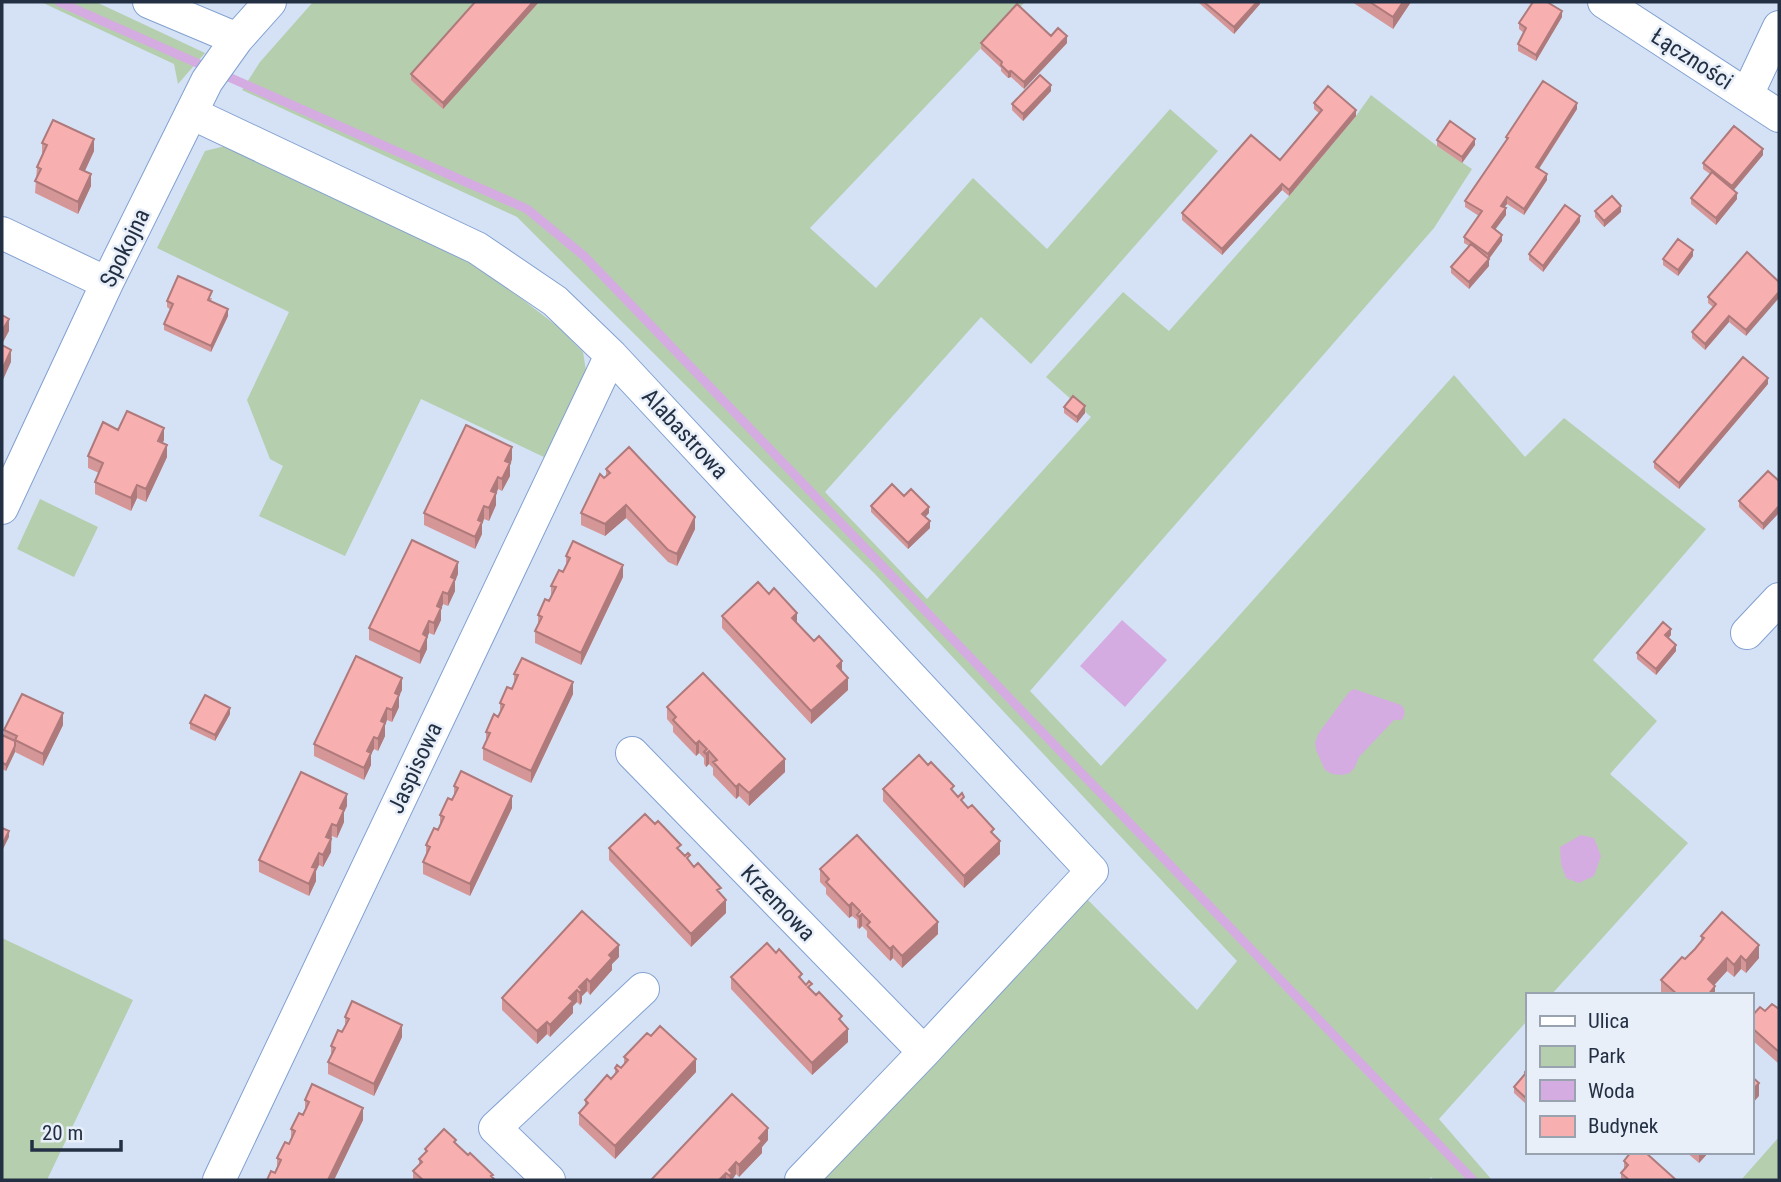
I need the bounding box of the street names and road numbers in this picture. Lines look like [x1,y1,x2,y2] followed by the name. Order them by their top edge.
[1646,23,1738,95] street label: Łączności
[94,204,156,292] street label: Spokojna
[636,383,734,485] street label: Alabastrowa
[382,718,448,818] street label: Jaspisowa
[735,859,821,947] street label: Krzemowa

